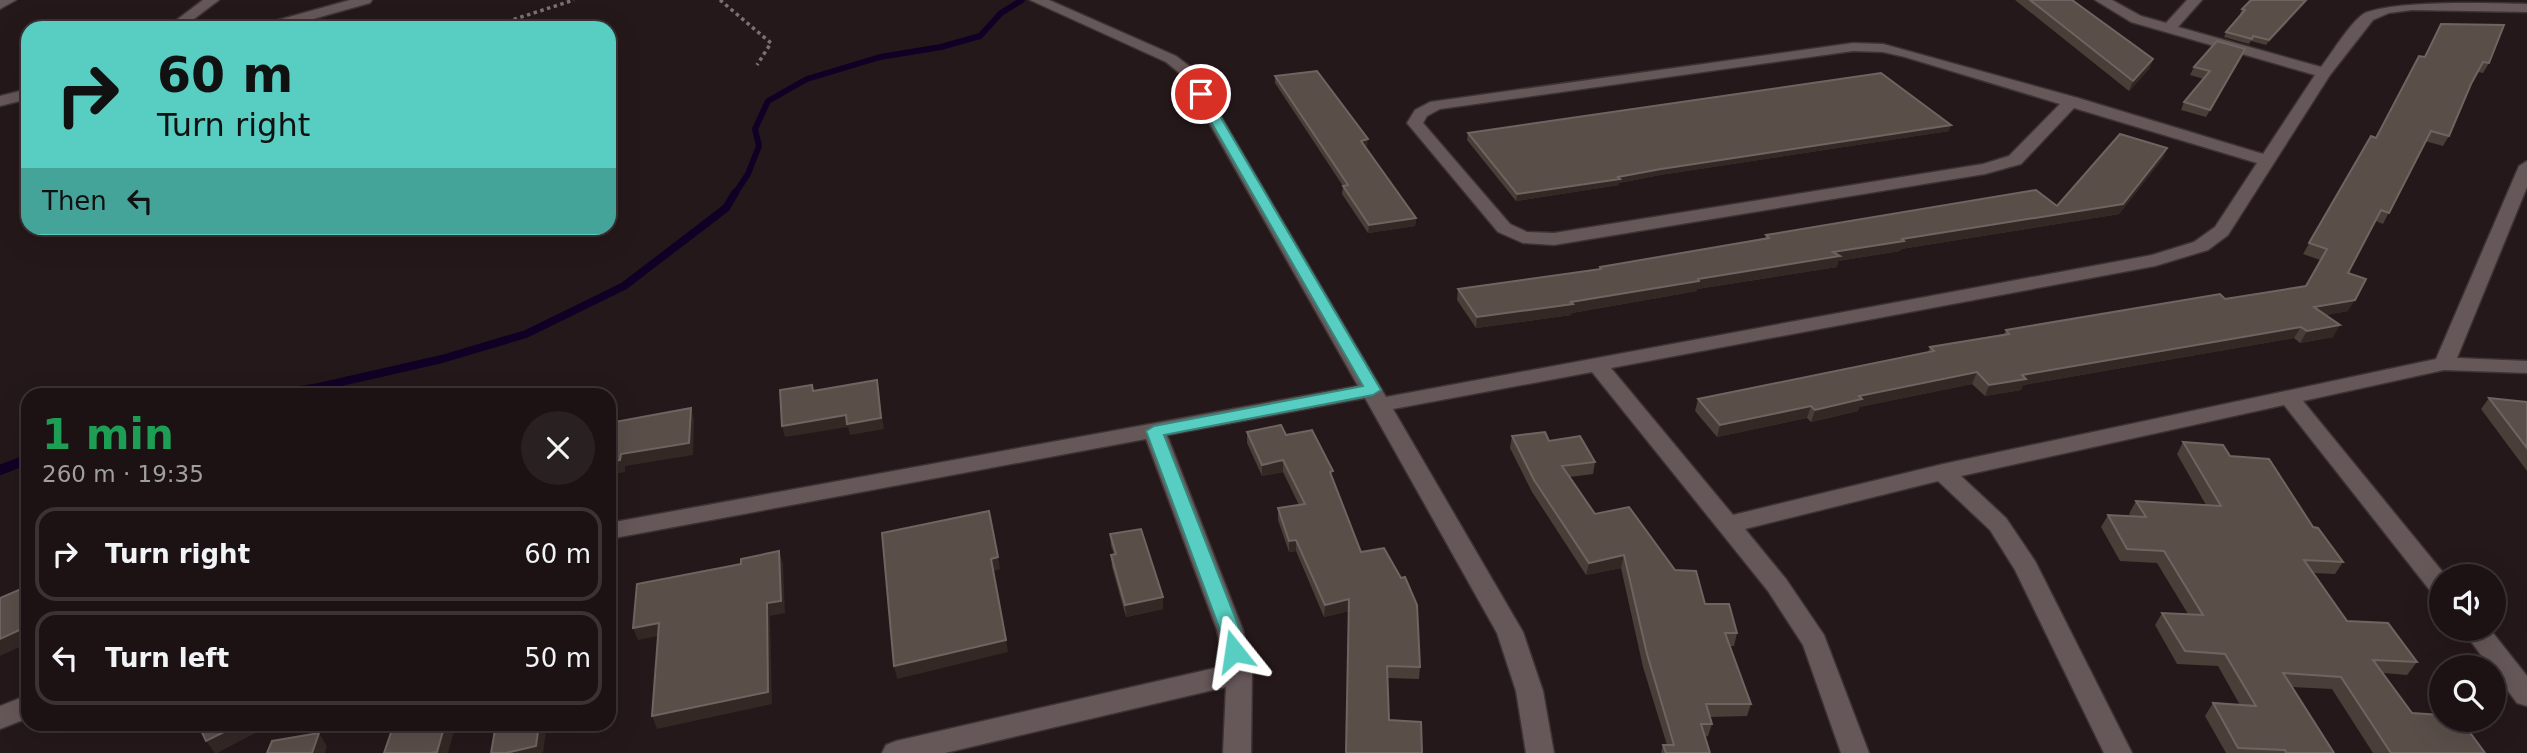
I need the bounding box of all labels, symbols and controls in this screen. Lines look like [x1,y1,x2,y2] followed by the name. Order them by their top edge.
[157,47,293,104] text: 60 m
[42,49,133,140] icon: right
[1171,64,1231,124] pin
[1182,75,1220,113] icon: arrive
[157,106,310,144] text: Turn right
[121,182,159,220] icon: left
[42,186,107,216] text: Then
[42,410,174,459] text: 1 min
[521,411,595,485] button: close
[42,461,204,487] text: 260 m · 19:35
[46,535,84,573] icon: right
[105,539,250,569] text: Turn right
[524,539,591,569] text: 60 m
[2429,564,2506,732] map controls
[2429,564,2506,641] button: sound
[1197,614,1271,688] position arrow
[46,639,84,677] icon: left
[105,643,229,673] text: Turn left
[524,643,591,673] text: 50 m
[2429,655,2506,732] button: search

